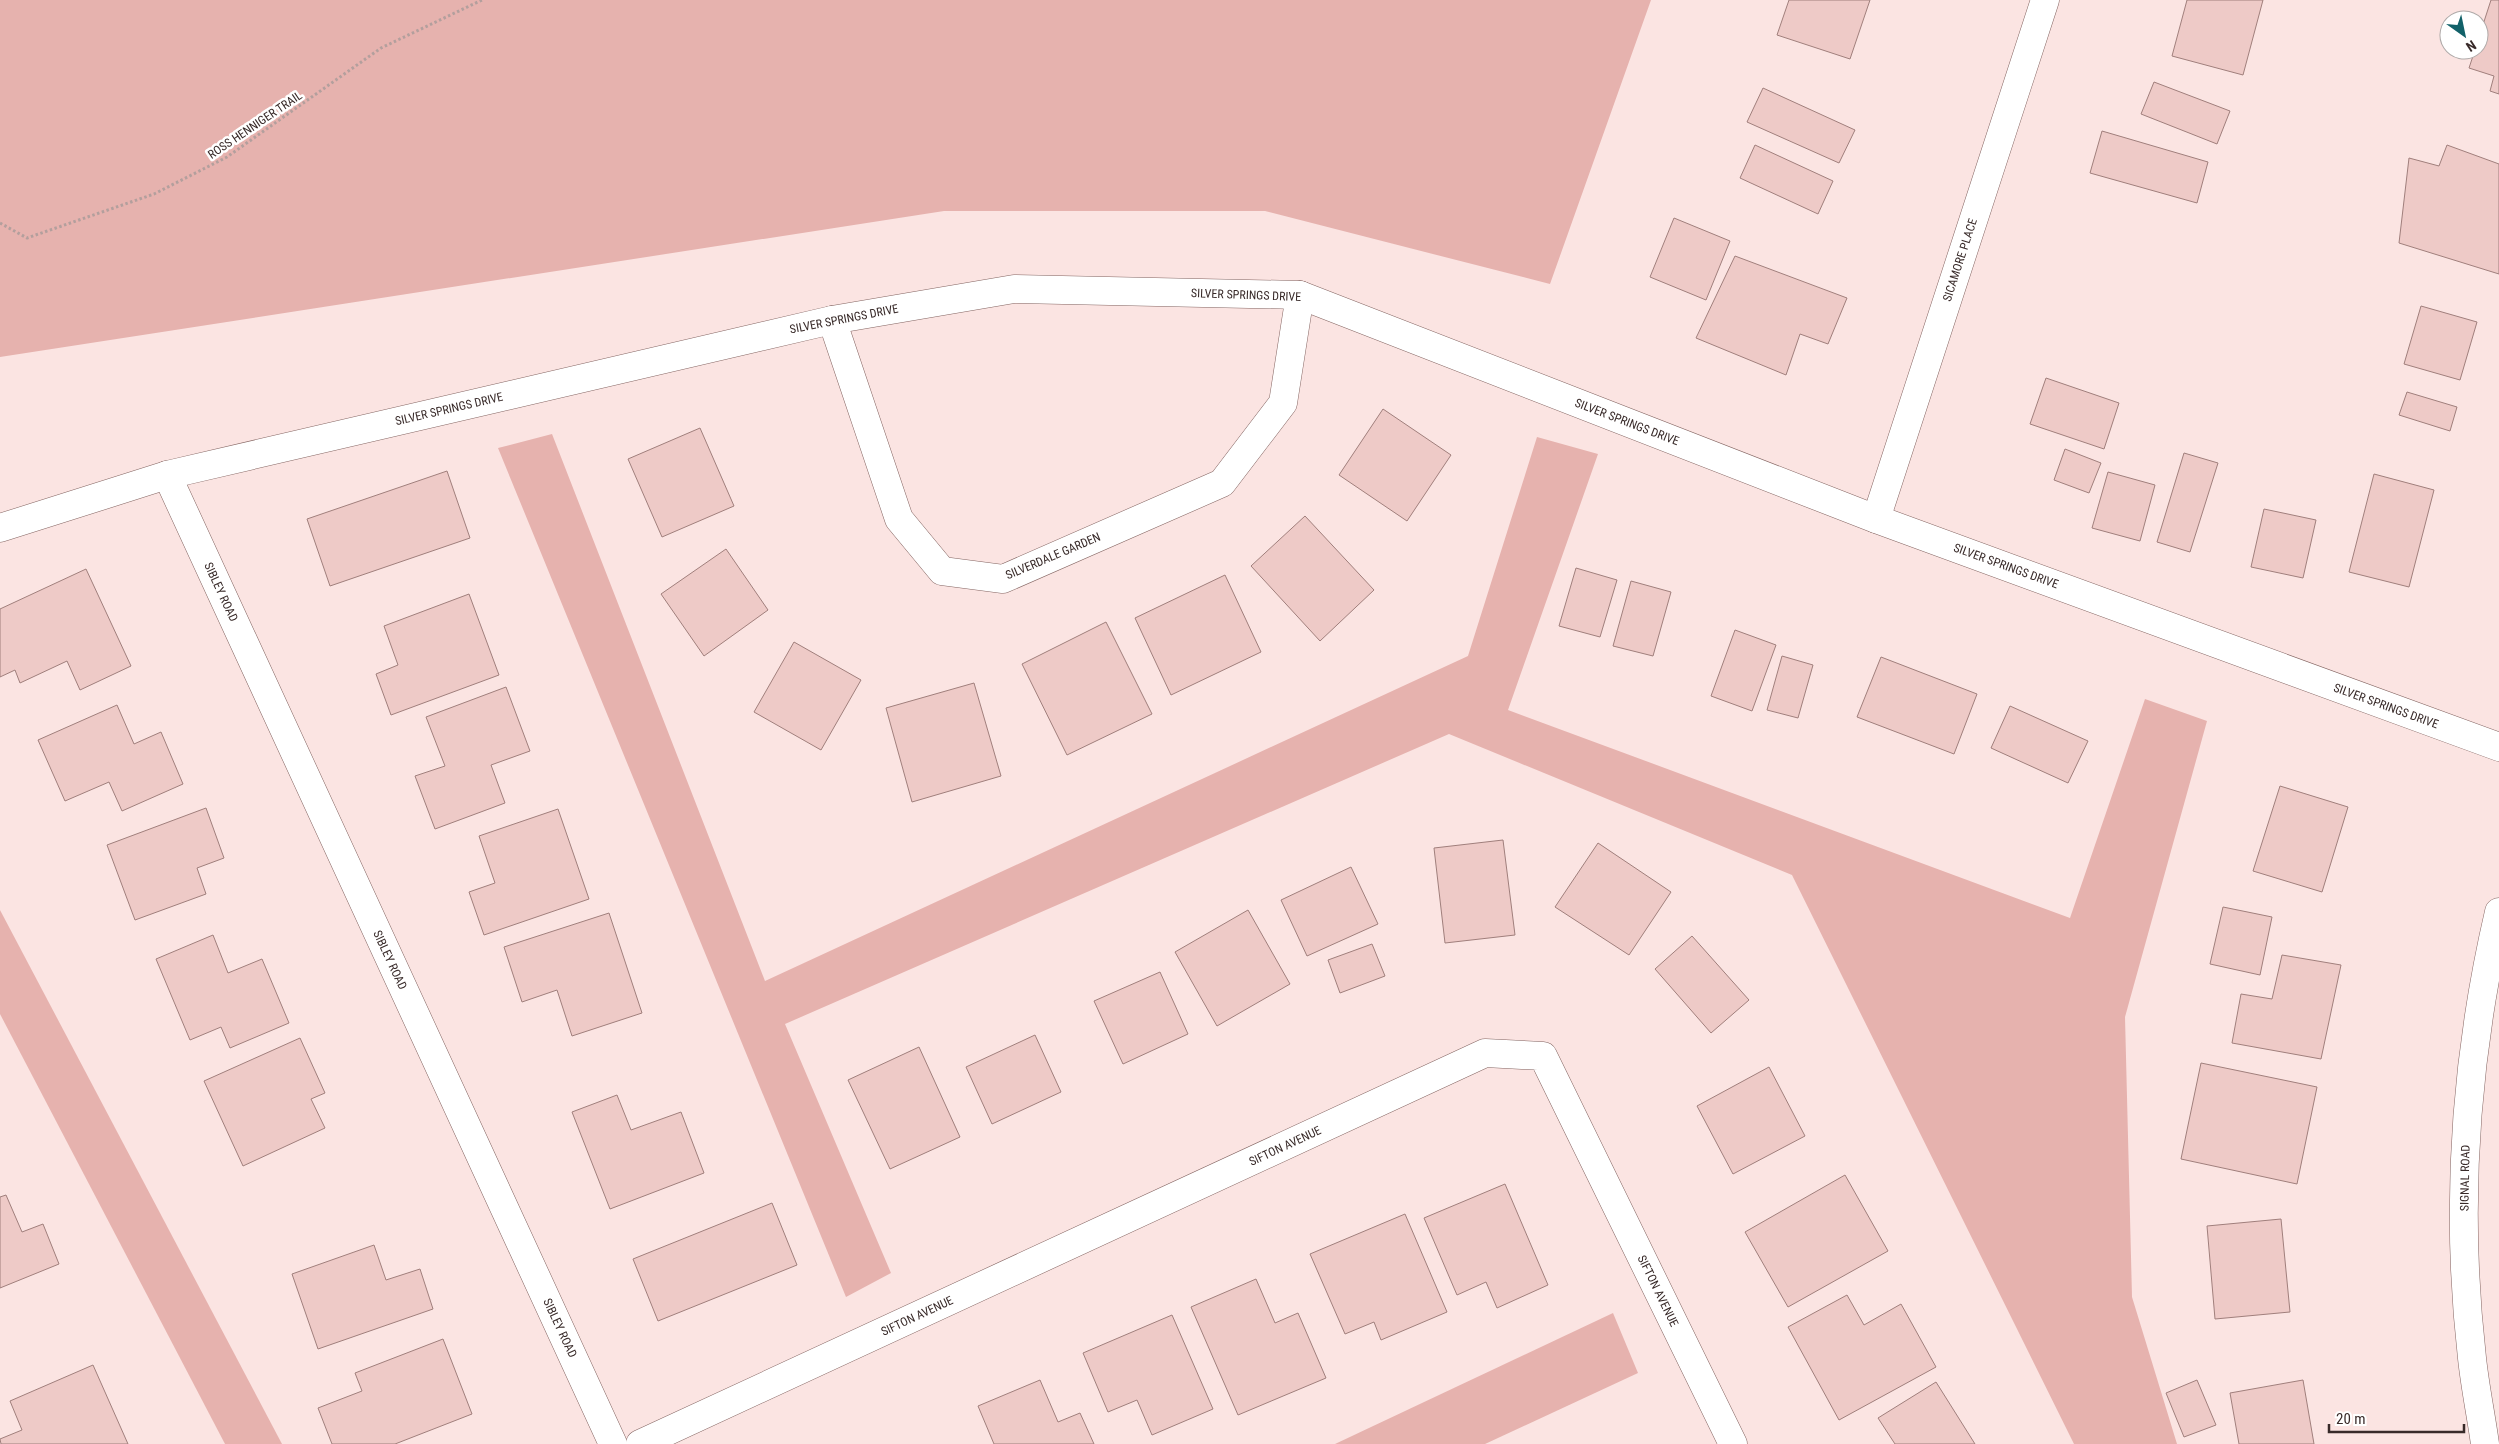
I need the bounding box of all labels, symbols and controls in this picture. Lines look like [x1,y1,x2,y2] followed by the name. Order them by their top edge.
[2439,10,2489,60] north arrow
[2463,37,2479,55] text: N
[205,88,305,162] street label: ROSS HENNIGER TRAIL
[1940,217,1980,303] street label: SICAMORE PLACE
[1191,286,1301,304] street label: SILVER SPRINGS DRIVE
[788,302,900,336] street label: SILVER SPRINGS DRIVE
[394,390,504,428] street label: SILVER SPRINGS DRIVE
[1573,396,1681,448] street label: SILVER SPRINGS DRIVE
[1003,530,1103,582] street label: SILVERDALE GARDEN
[1952,541,2060,591] street label: SILVER SPRINGS DRIVE
[201,560,241,624] street label: SIBLEY ROAD
[2332,681,2440,731] street label: SILVER SPRINGS DRIVE
[370,928,410,992] street label: SIBLEY ROAD
[1247,1123,1323,1169] street label: SIFTON AVENUE
[2457,1145,2473,1211] street label: SIGNAL ROAD
[1635,1253,1681,1329] street label: SIFTON AVENUE
[879,1293,955,1339] street label: SIFTON AVENUE
[540,1296,580,1360] street label: SIBLEY ROAD
[2329,1402,2464,1434] scale bar
[2336,1410,2366,1428] text: 20 m

